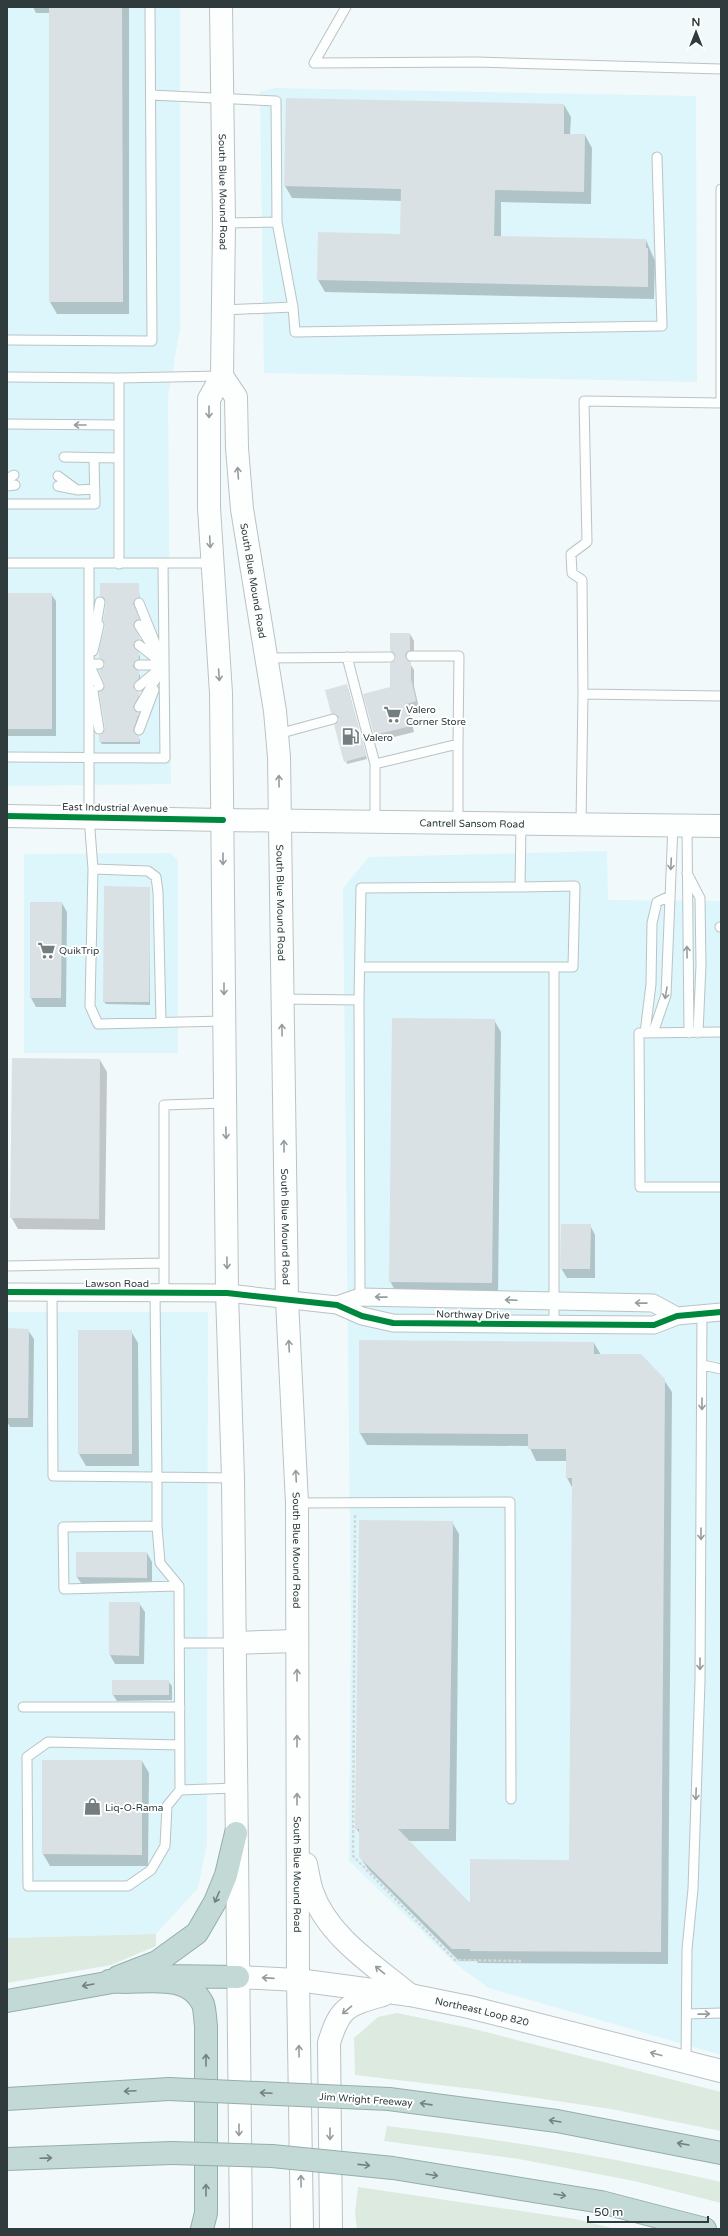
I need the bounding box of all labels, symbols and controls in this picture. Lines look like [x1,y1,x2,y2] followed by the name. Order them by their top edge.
[676,12,716,52] north arrow
[692,16,700,29] text: N
[216,134,229,250] street label: South Blue Mound Road
[205,405,213,418] one-way arrow
[74,421,87,429] one-way arrow
[235,467,242,480] one-way arrow
[237,522,268,639] street label: South Blue Mound Road
[206,535,213,548] one-way arrow
[216,668,223,681] one-way arrow
[406,704,466,728] place label: Valero Corner Store
[383,705,403,725] supermarket icon: Valero Corner Store
[340,727,360,747] fuel station icon: Valero
[363,732,393,744] place label: Valero
[276,775,283,788] one-way arrow
[62,801,168,815] street label: East Industrial Avenue
[419,817,525,831] street label: Cantrell Sansom Road
[273,844,287,961] street label: South Blue Mound Road
[219,852,227,865] one-way arrow
[668,857,675,870] one-way arrow
[36,940,56,960] supermarket icon: QuikTrip
[59,945,99,957] place label: QuikTrip
[684,946,691,959] one-way arrow
[220,982,228,995] one-way arrow
[661,987,669,1000] one-way arrow
[278,1024,286,1037] one-way arrow
[222,1126,229,1139] one-way arrow
[280,1140,288,1153] one-way arrow
[278,1168,292,1285] street label: South Blue Mound Road
[223,1256,231,1269] one-way arrow
[85,1278,149,1290] street label: Lawson Road
[375,1293,388,1301] one-way arrow
[505,1296,518,1304] one-way arrow
[635,1299,648,1306] one-way arrow
[436,1308,510,1322] street label: Northway Drive
[286,1340,293,1353] one-way arrow
[698,1397,706,1410] one-way arrow
[292,1470,299,1483] one-way arrow
[289,1492,302,1609] street label: South Blue Mound Road
[697,1527,705,1540] one-way arrow
[696,1657,704,1670] one-way arrow
[293,1669,301,1682] one-way arrow
[293,1735,301,1748] one-way arrow
[692,1787,700,1800] one-way arrow
[293,1793,301,1806] one-way arrow
[82,1797,102,1817] shop icon: Liq-O-Rama
[105,1802,163,1814] place label: Liq-O-Rama
[291,1816,303,1933] street label: South Blue Mound Road
[213,1891,220,1903] one-way arrow
[375,1966,385,1975] one-way arrow
[262,1975,275,1982] one-way arrow
[82,1981,95,1989] one-way arrow
[434,1995,530,2029] street label: Northeast Loop 820
[342,2005,352,2014] one-way arrow
[697,2010,710,2017] one-way arrow
[295,2045,303,2058] one-way arrow
[650,2050,663,2058] one-way arrow
[202,2054,210,2067] one-way arrow
[124,2088,137,2095] one-way arrow
[260,2089,273,2097] one-way arrow
[319,2091,414,2109] street label: Jim Wright Freeway
[420,2100,433,2108] one-way arrow
[549,2117,562,2125] one-way arrow
[235,2123,243,2136] one-way arrow
[326,2127,334,2140] one-way arrow
[677,2140,690,2148] one-way arrow
[39,2154,52,2162] one-way arrow
[357,2162,370,2169] one-way arrow
[425,2171,438,2179] one-way arrow
[297,2175,305,2188] one-way arrow
[202,2184,210,2197] one-way arrow
[553,2191,566,2199] one-way arrow
[588,2198,708,2224] scale bar
[594,2205,623,2219] text: 50 m

